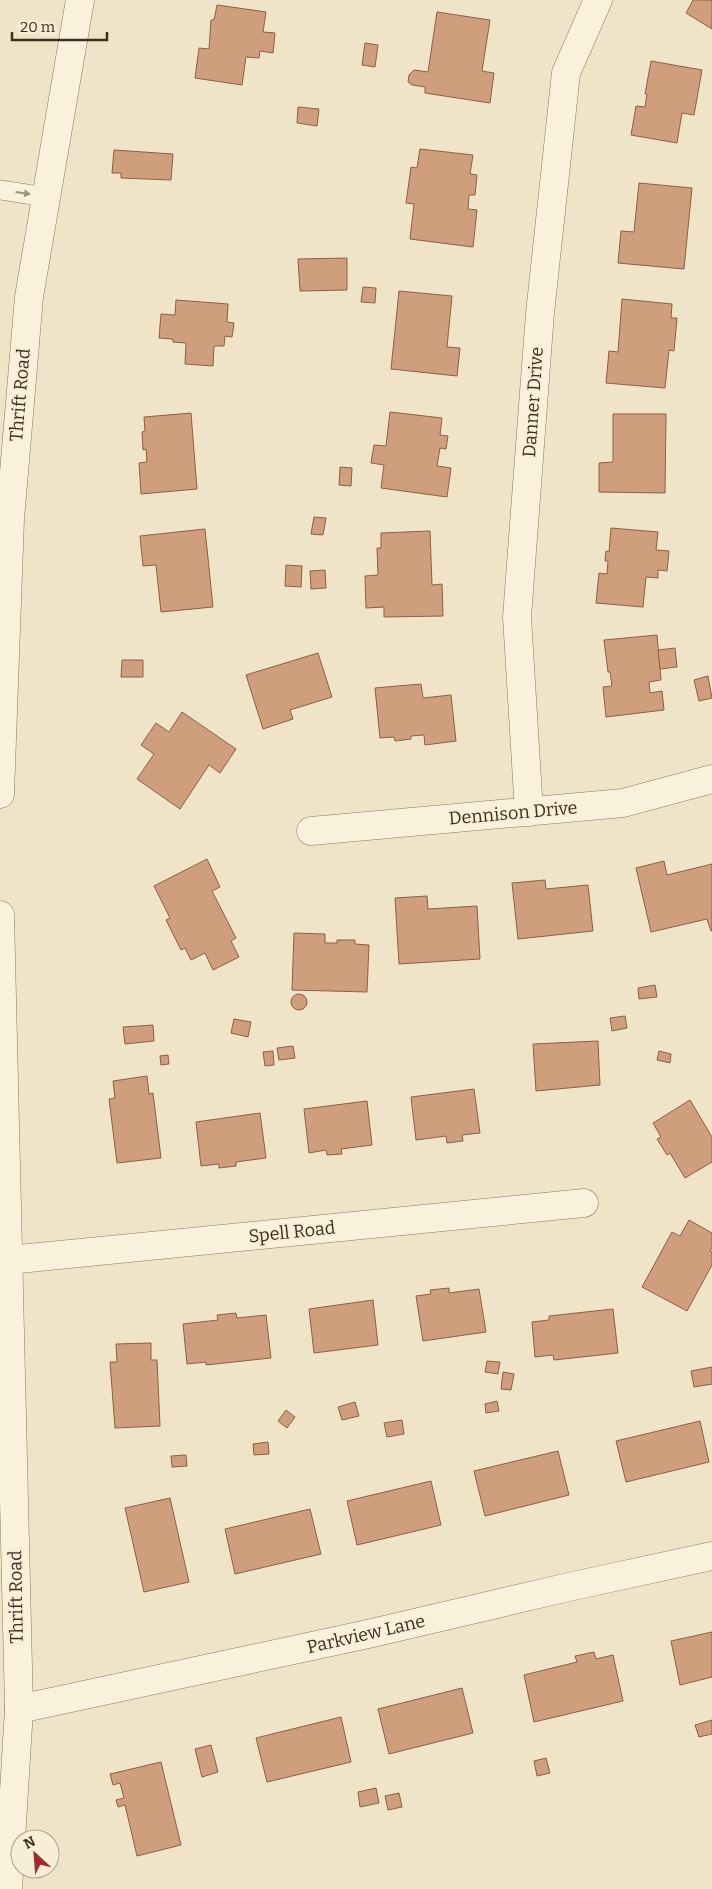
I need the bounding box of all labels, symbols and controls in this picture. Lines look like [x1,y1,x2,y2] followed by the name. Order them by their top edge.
[12,10,108,42] scale bar
[20,18,56,36] text: 20 m
[15,190,31,198] one-way arrow
[518,346,548,458] street label: Danner Drive
[5,347,35,443] street label: Thrift Road
[448,796,578,830] street label: Dennison Drive
[248,1216,337,1247] street label: Spell Road
[4,1550,28,1644] street label: Thrift Road
[305,1610,427,1658] street label: Parkview Lane
[10,1829,60,1879] north arrow
[21,1833,38,1853] text: N

